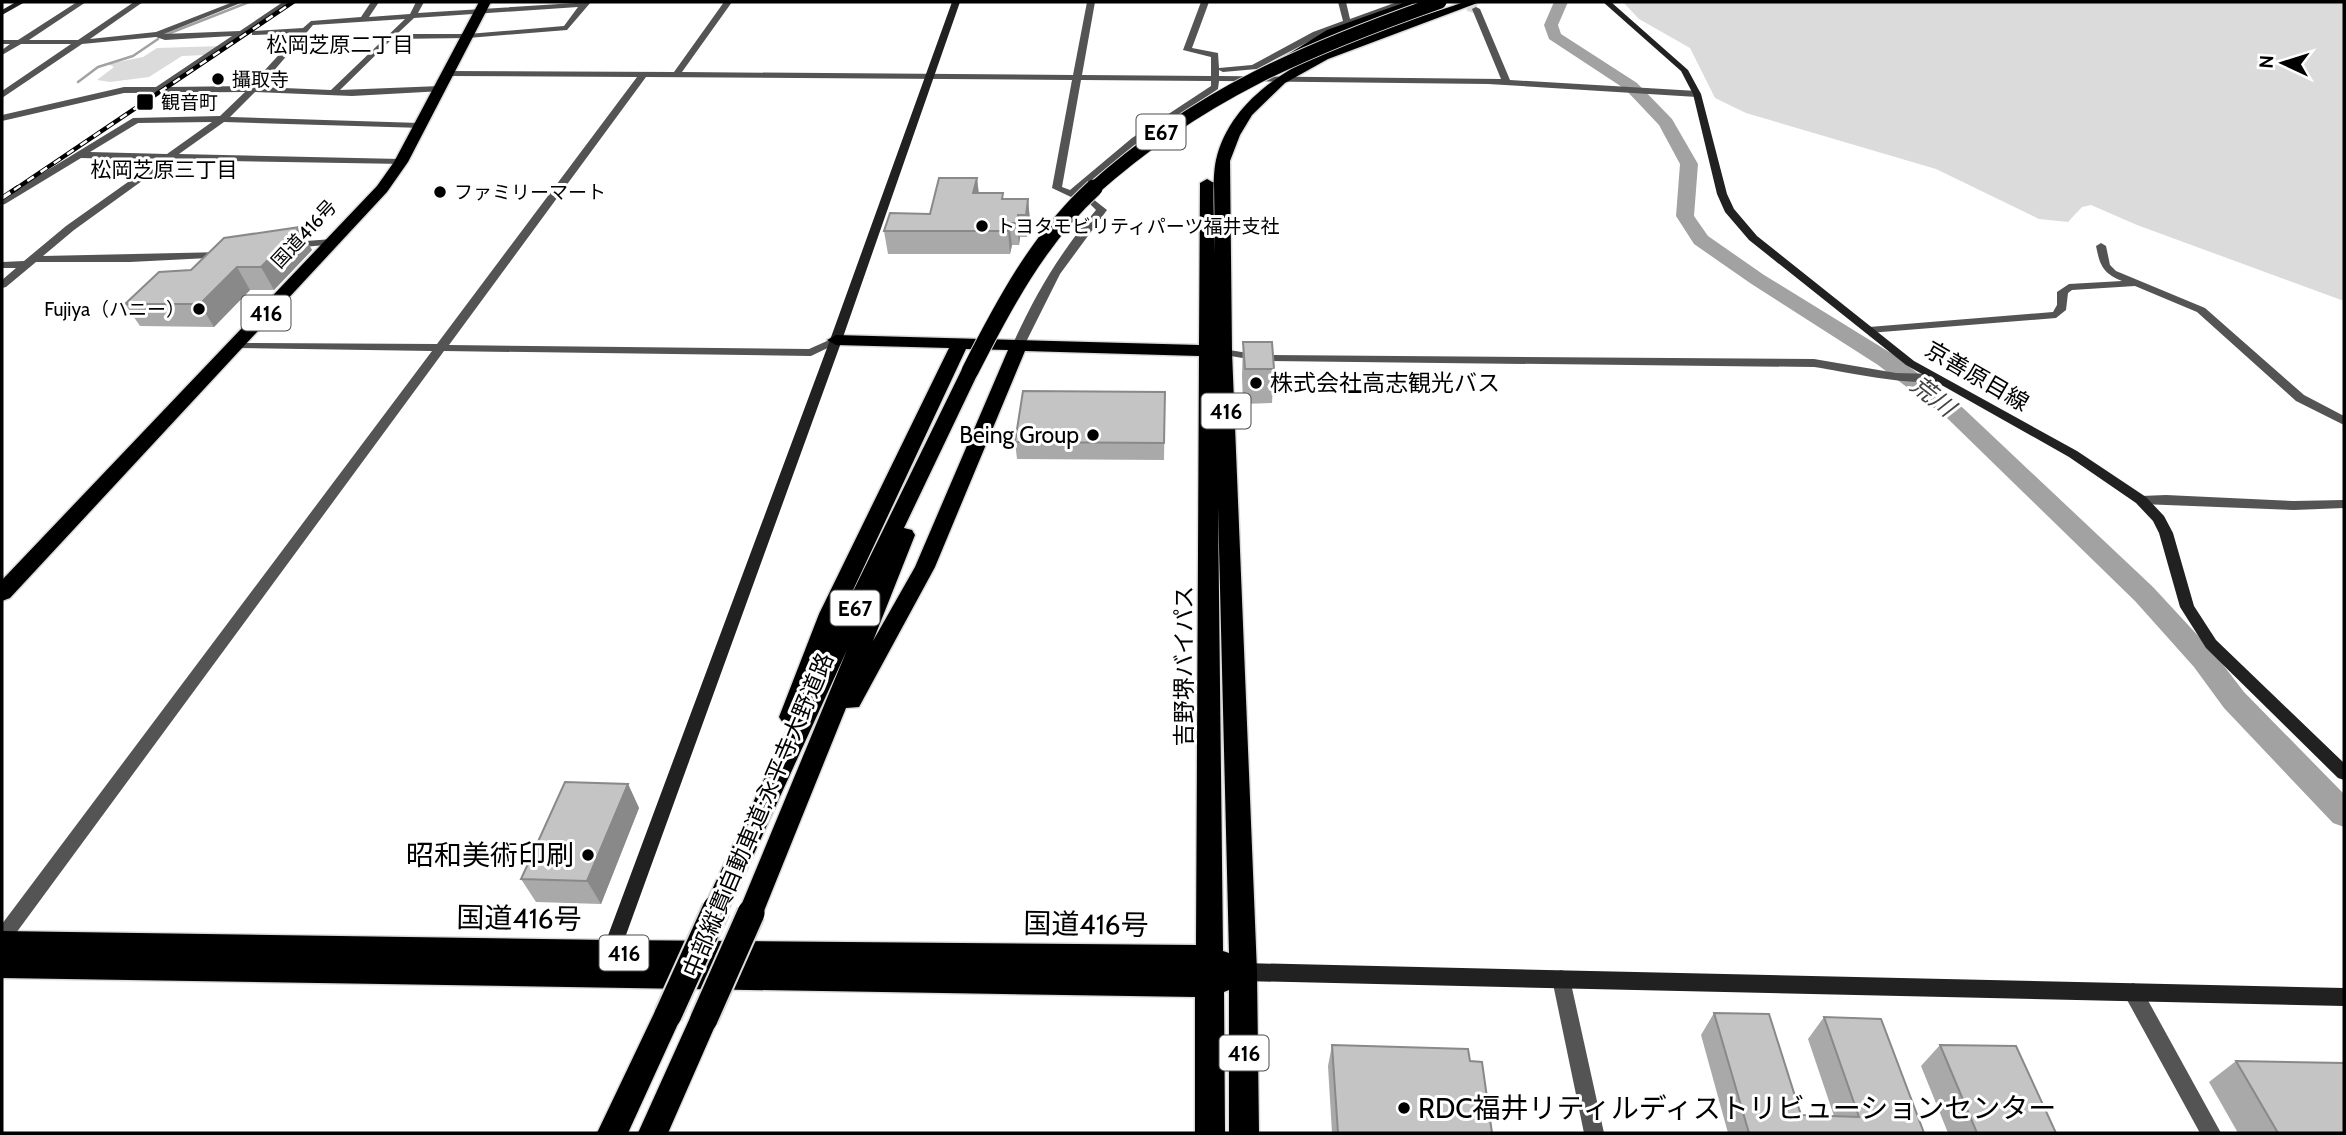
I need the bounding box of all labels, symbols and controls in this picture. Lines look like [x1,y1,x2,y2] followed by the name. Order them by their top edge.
[2248,28,2318,98] north arrow
[267,32,414,57] district label: 松岡芝原二丁目
[2255,54,2278,69] text: N
[232,68,289,91] place label: 攝取寺
[210,71,226,87] marker: 攝取寺
[161,91,218,114] place label: 観音町
[135,92,155,112] marker: 観音町
[1136,114,1186,150] road number: E67
[91,157,238,182] district label: 松岡芝原三丁目
[454,181,606,204] place label: ファミリーマート
[432,184,448,200] marker: ファミリーマート
[267,195,341,273] street label: 国道416号
[996,215,1279,238] place label: トヨタモビリティパーツ福井支社
[974,218,990,234] marker: トヨタモビリティパーツ福井支社
[242,296,290,330] road number: 416
[44,298,185,321] place label: Fujiya（ハニー）
[191,301,207,317] marker: Fujiya（ハニー）
[1920,335,2034,417] street label: 京善原目線
[1270,369,1500,397] place label: 株式会社高志観光バス
[1905,370,1963,424] water label: 荒川
[1248,375,1264,391] marker: 株式会社高志観光バス
[1202,394,1250,428] road number: 416
[959,421,1079,449] place label: Being Group
[1085,427,1101,443] marker: Being Group
[1170,586,1198,746] street label: 吉野堺バイパス
[830,590,880,626] road number: E67
[677,648,839,982] street label: 中部縦貫自動車道;永平寺大野道路
[406,838,574,872] place label: 昭和美術印刷
[580,847,596,863] marker: 昭和美術印刷
[456,900,582,936] street label: 国道416号
[1023,906,1149,942] street label: 国道416号
[600,936,648,970] road number: 416
[1220,1036,1268,1070] road number: 416
[1418,1091,2056,1125] place label: RDC福井リティルディストリビューションセンター
[1396,1100,1412,1116] marker: RDC福井リティルディストリビューションセンター

